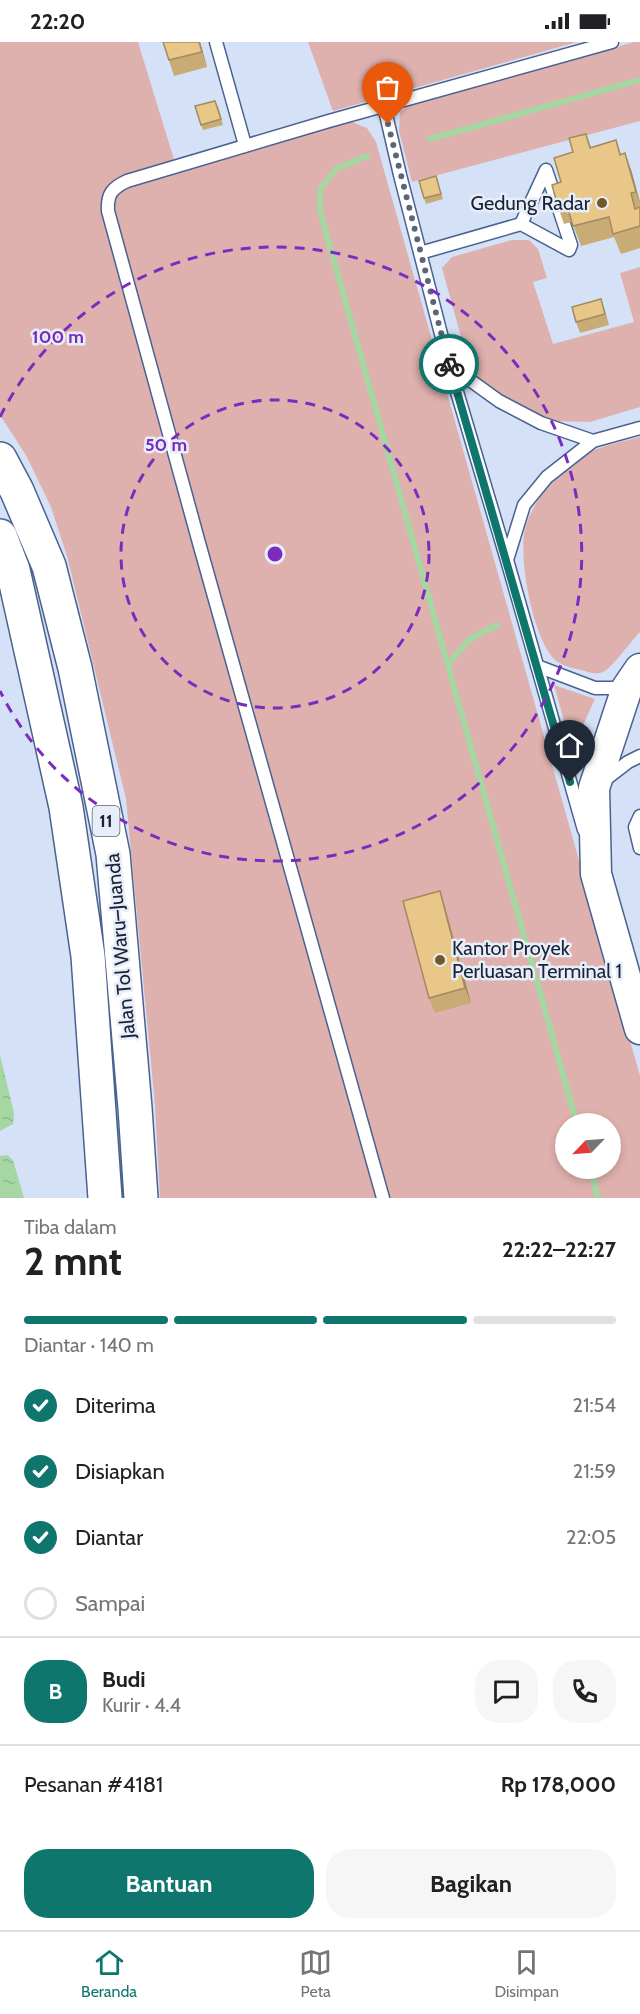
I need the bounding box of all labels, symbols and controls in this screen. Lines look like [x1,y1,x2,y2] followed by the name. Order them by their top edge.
[30,8,85,35] text: 22:20
[362,62,413,124] pin
[371,71,404,104] icon: bag
[471,191,591,215] place label: Gedung Radar
[595,196,609,210] marker: Gedung Radar
[32,326,84,348] text: 100 m
[419,334,479,394] courier
[433,348,466,381] icon: bike
[145,434,187,456] text: 50 m
[265,544,285,564] centre of rings
[544,720,595,782] pin
[553,729,586,762] icon: home
[92,806,120,836] road number: 11
[100,852,140,1041] street label: Jalan Tol Waru–Juanda
[452,936,622,983] place label: Kantor Proyek Perluasan Terminal 1
[433,953,447,967] marker: Kantor Proyek Perluasan Terminal 1
[555,1113,621,1179] north arrow
[555,1113,621,1179] map controls
[24,1215,116,1239] text: Tiba dalam
[502,1236,616,1263] text: 22:22–22:27
[24,1237,122,1285] text: 2 mnt
[24,1333,154,1357] text: Diantar · 140 m
[24,1389,57,1422] icon: check
[75,1392,156,1419] text: Diterima
[572,1393,616,1417] text: 21:54
[24,1455,57,1488] icon: check
[75,1458,165,1485] text: Disiapkan
[573,1459,616,1483] text: 21:59
[24,1521,57,1554] icon: check
[75,1524,143,1551] text: Diantar
[566,1525,616,1549] text: 22:05
[75,1590,145,1617] text: Sampai
[475,1660,538,1723] button: chat
[553,1660,616,1723] button: phone
[102,1666,146,1693] text: Budi
[49,1678,62,1705] text: B
[102,1693,181,1717] text: Kurir · 4.4
[24,1771,163,1798] text: Pesanan #4181
[501,1771,616,1798] text: Rp 178,000
[24,1849,314,1918] button: Bantuan
[326,1849,616,1918] button: Bagikan
[81,1946,137,2001] tab: Beranda
[299,1946,332,2001] tab: Peta
[494,1946,559,2001] tab: Disimpan

